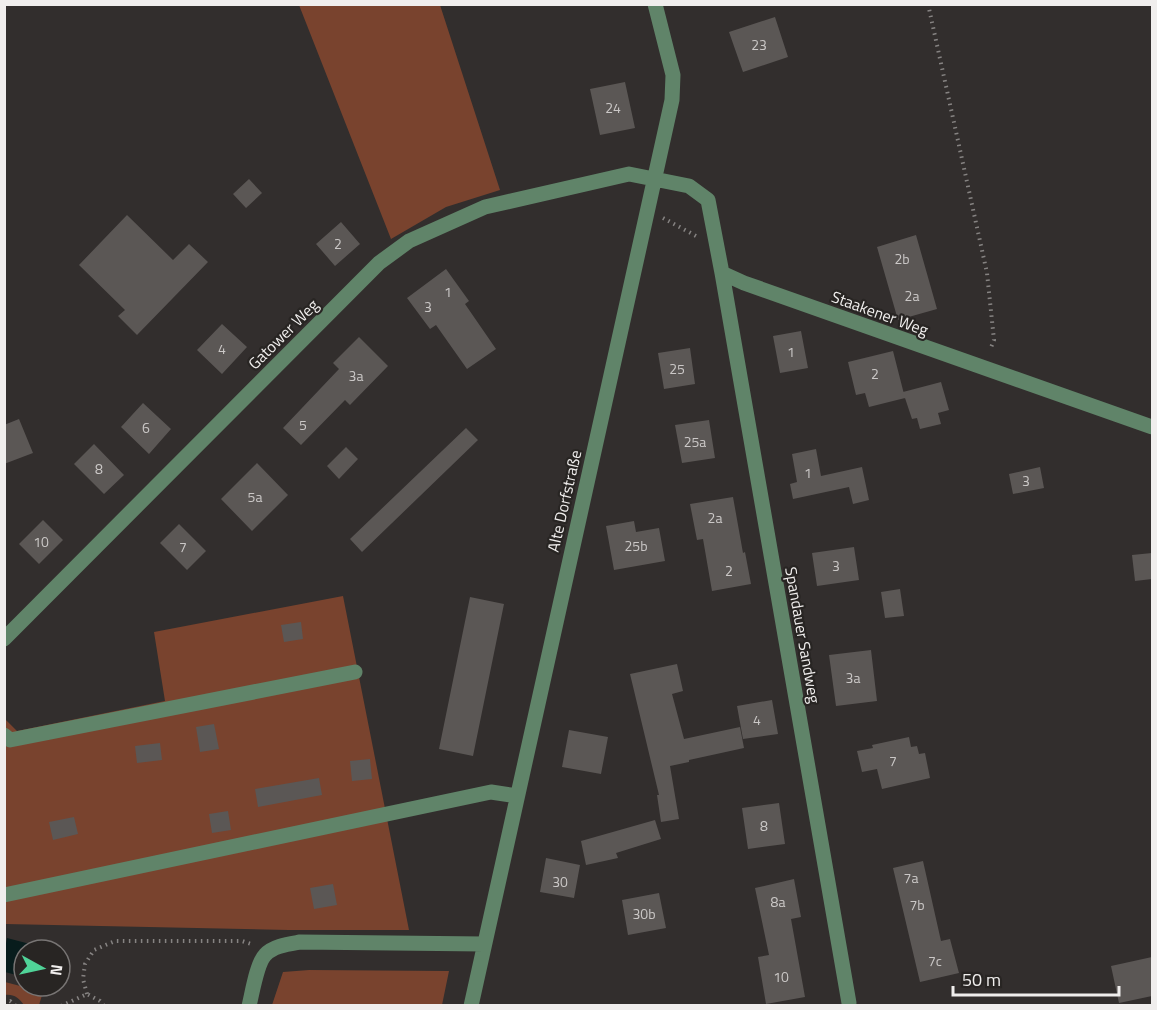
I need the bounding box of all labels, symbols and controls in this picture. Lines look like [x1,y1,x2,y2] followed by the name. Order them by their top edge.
[751,34,767,55] house number: 23
[605,97,621,118] house number: 24
[334,233,342,254] house number: 2
[894,248,910,269] house number: 2b
[444,281,452,302] house number: 1
[828,284,932,342] street label: Staakener Weg
[905,285,919,306] house number: 2a
[242,293,324,375] street label: Gatower Weg
[424,296,432,317] house number: 3
[218,338,226,359] house number: 4
[787,341,795,362] house number: 1
[669,358,685,379] house number: 25
[871,363,879,384] house number: 2
[349,365,363,386] house number: 3a
[299,414,307,435] house number: 5
[142,417,150,438] house number: 6
[684,431,706,452] house number: 25a
[541,448,587,554] street label: Alte Dorfstraße
[95,458,103,479] house number: 8
[804,462,812,483] house number: 1
[1022,470,1030,491] house number: 3
[248,486,262,507] house number: 5a
[708,507,722,528] house number: 2a
[33,531,49,552] house number: 10
[624,535,648,556] house number: 25b
[179,536,187,557] house number: 7
[832,555,840,576] house number: 3
[725,560,733,581] house number: 2
[779,565,827,705] street label: Spandauer Sandweg
[846,667,860,688] house number: 3a
[753,709,761,730] house number: 4
[889,750,897,771] house number: 7
[760,815,768,836] house number: 8
[904,867,918,888] house number: 7a
[552,871,568,892] house number: 30
[771,891,785,912] house number: 8a
[909,894,925,915] house number: 7b
[632,903,656,924] house number: 30b
[12,938,72,998] north arrow
[928,950,942,971] house number: 7c
[953,959,1120,997] scale bar
[44,963,70,977] text: N
[773,966,789,987] house number: 10
[962,966,1001,993] text: 50 m

